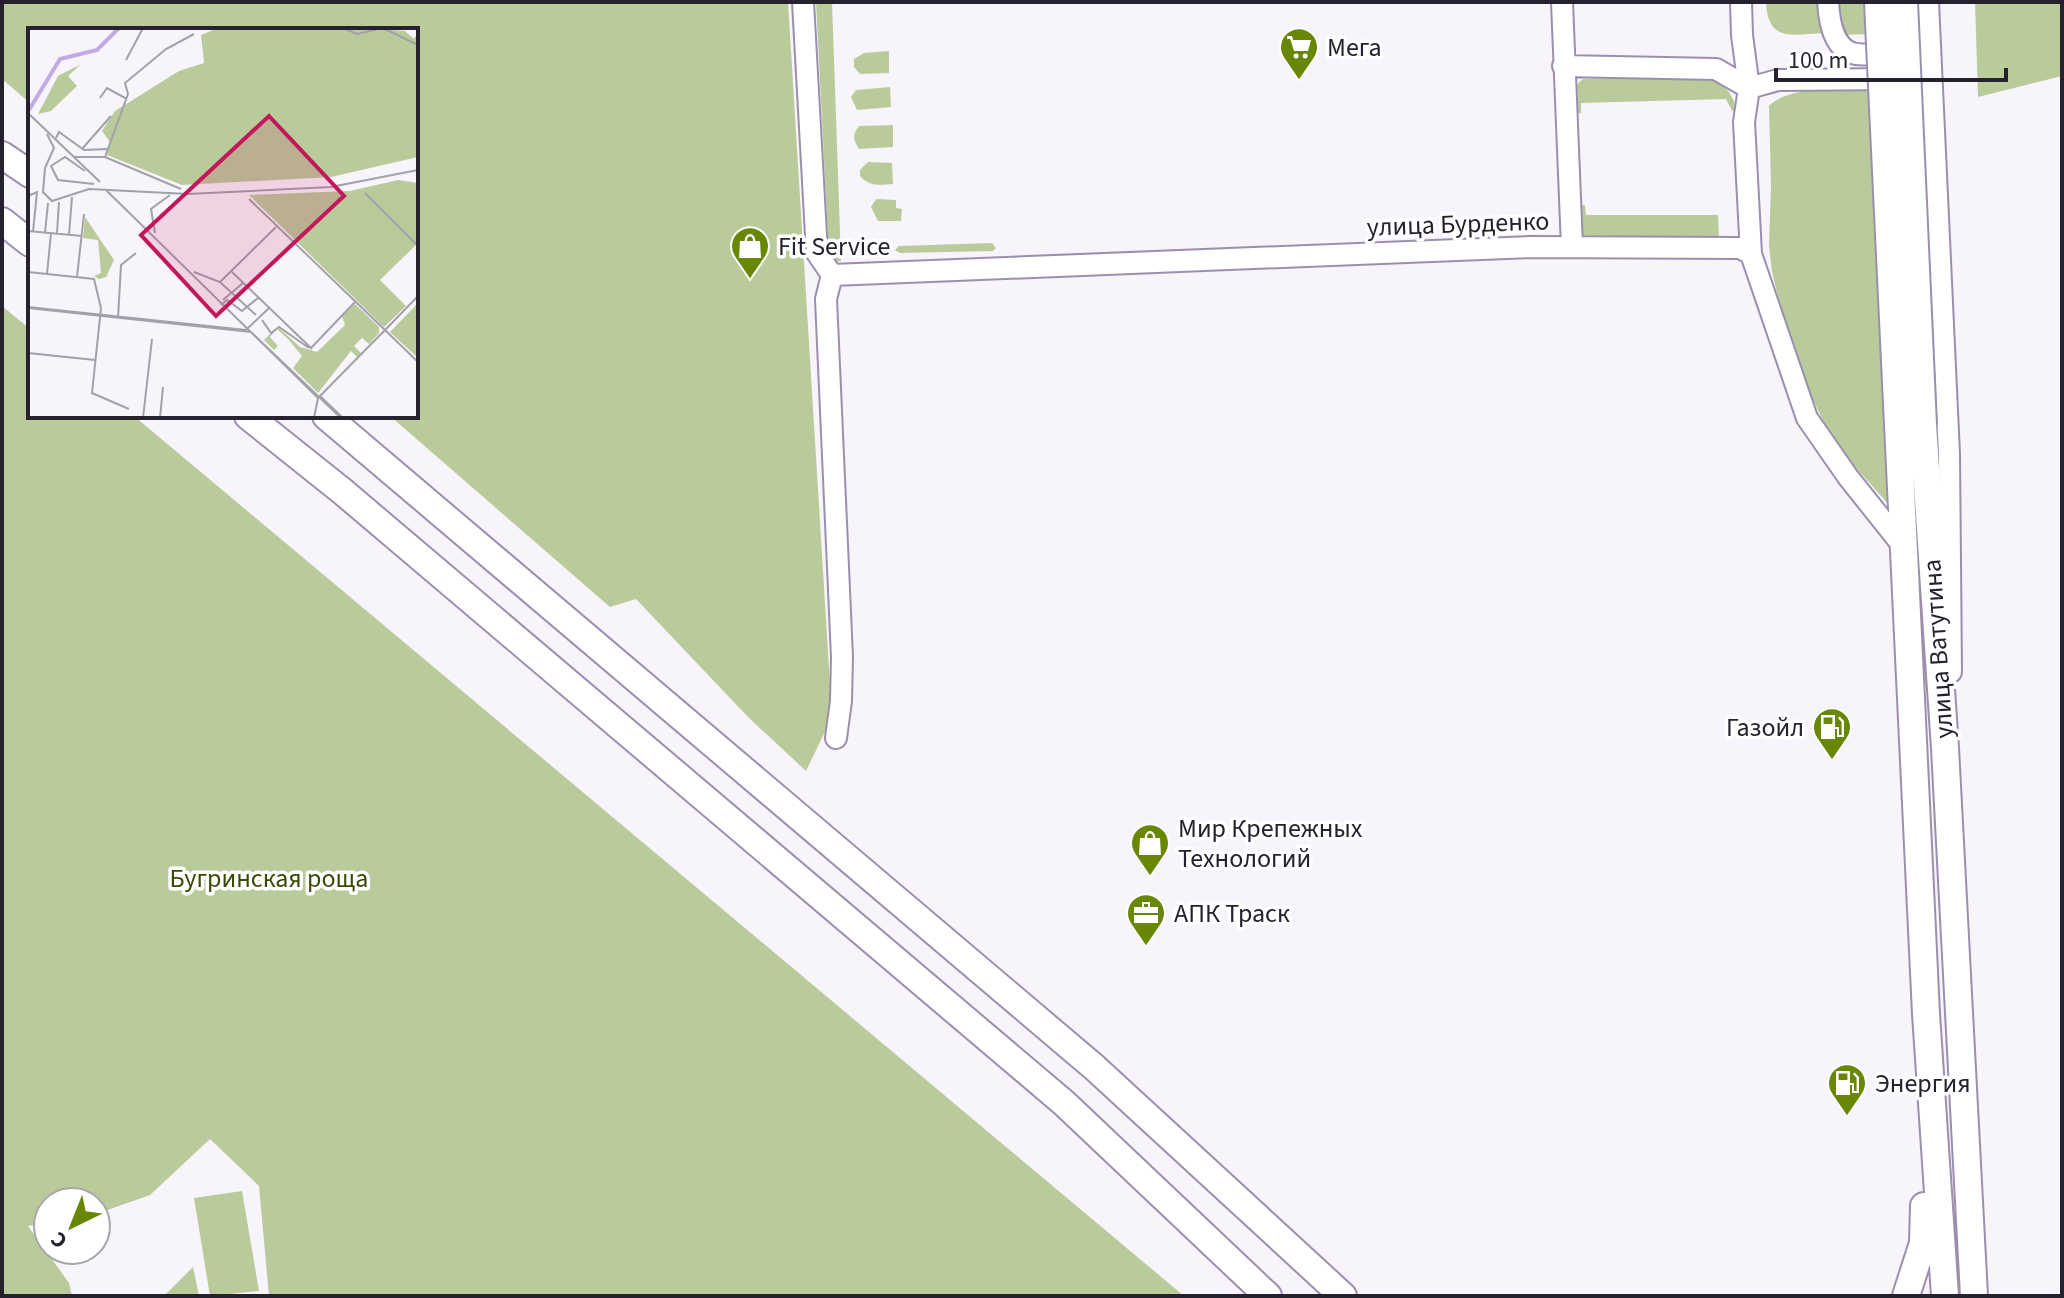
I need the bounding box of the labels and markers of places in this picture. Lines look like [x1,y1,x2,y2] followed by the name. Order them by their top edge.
[1278,26,1320,81] supermarket icon: Мега
[1327,29,1382,66] place label: Мега
[729,225,771,280] shop icon: Fit Service
[778,228,890,265] place label: Fit Service
[1811,706,1853,761] fuel station icon: Газойл
[1726,709,1804,746] place label: Газойл
[1178,810,1363,877] place label: Мир Крепежных Технологий
[1129,822,1171,877] shop icon: Мир Крепежных Технологий
[1125,892,1167,947] office icon: АПК Траск
[1174,895,1290,932] place label: АПК Траск
[1826,1062,1868,1117] fuel station icon: Энергия
[1875,1065,1971,1102] place label: Энергия

